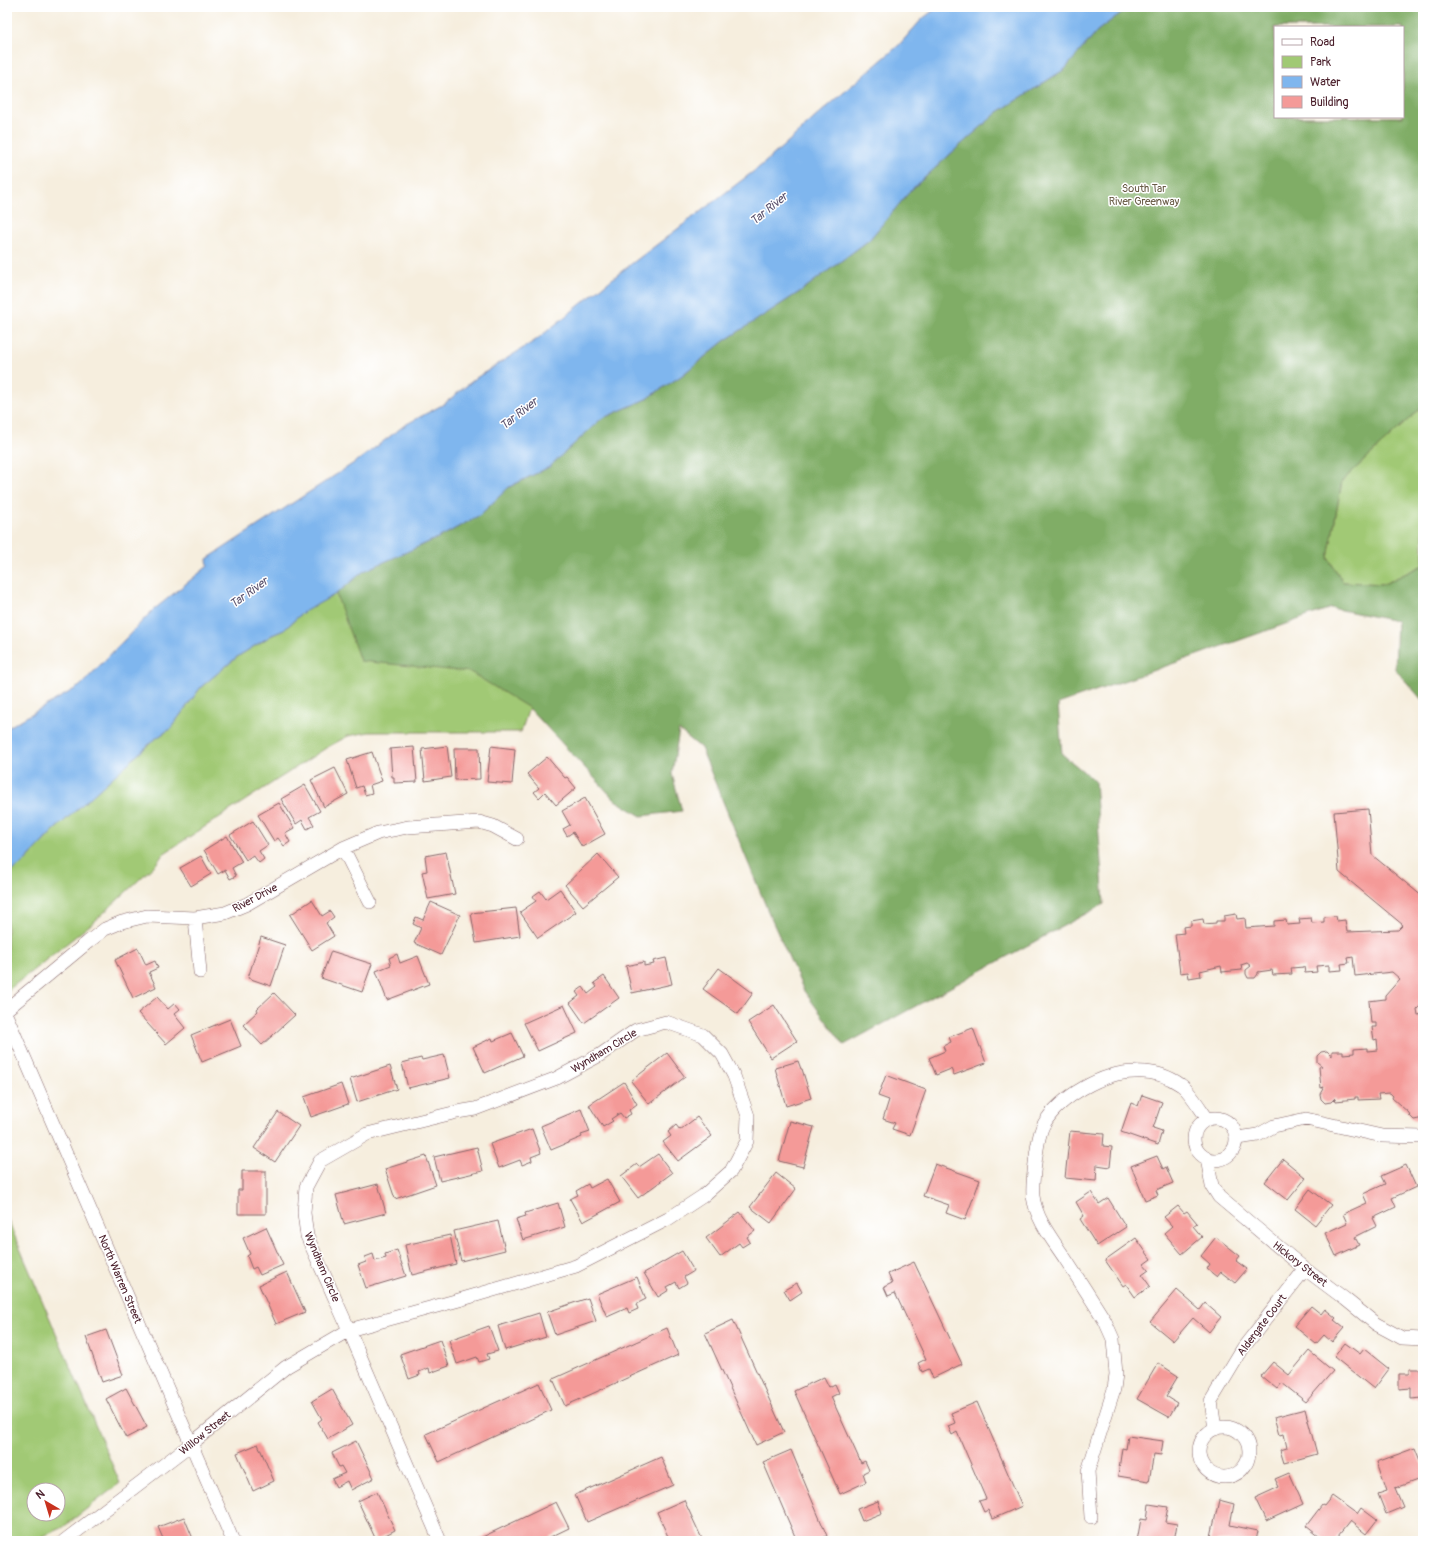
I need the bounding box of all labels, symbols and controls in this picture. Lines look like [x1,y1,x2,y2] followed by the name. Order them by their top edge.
[1274,26,1404,118] legend
[1310,35,1335,50] text: Road
[1310,55,1331,70] text: Park
[1310,75,1341,90] text: Water
[1310,95,1349,110] text: Building
[1109,182,1180,208] park label: South Tar River Greenway
[747,188,792,229] water label: Tar River
[497,394,542,433] water label: Tar River
[227,573,272,612] water label: Tar River
[230,881,280,915] street label: River Drive
[569,1026,640,1076] street label: Wyndham Circle
[301,1230,343,1304] street label: Wyndham Circle
[95,1233,145,1326] street label: North Warren Street
[1270,1239,1330,1290] street label: Hickory Street
[1235,1291,1290,1358] street label: Aldergate Court
[177,1408,234,1458] street label: Willow Street
[26,1482,66,1522] north arrow
[33,1487,48,1502] text: N

